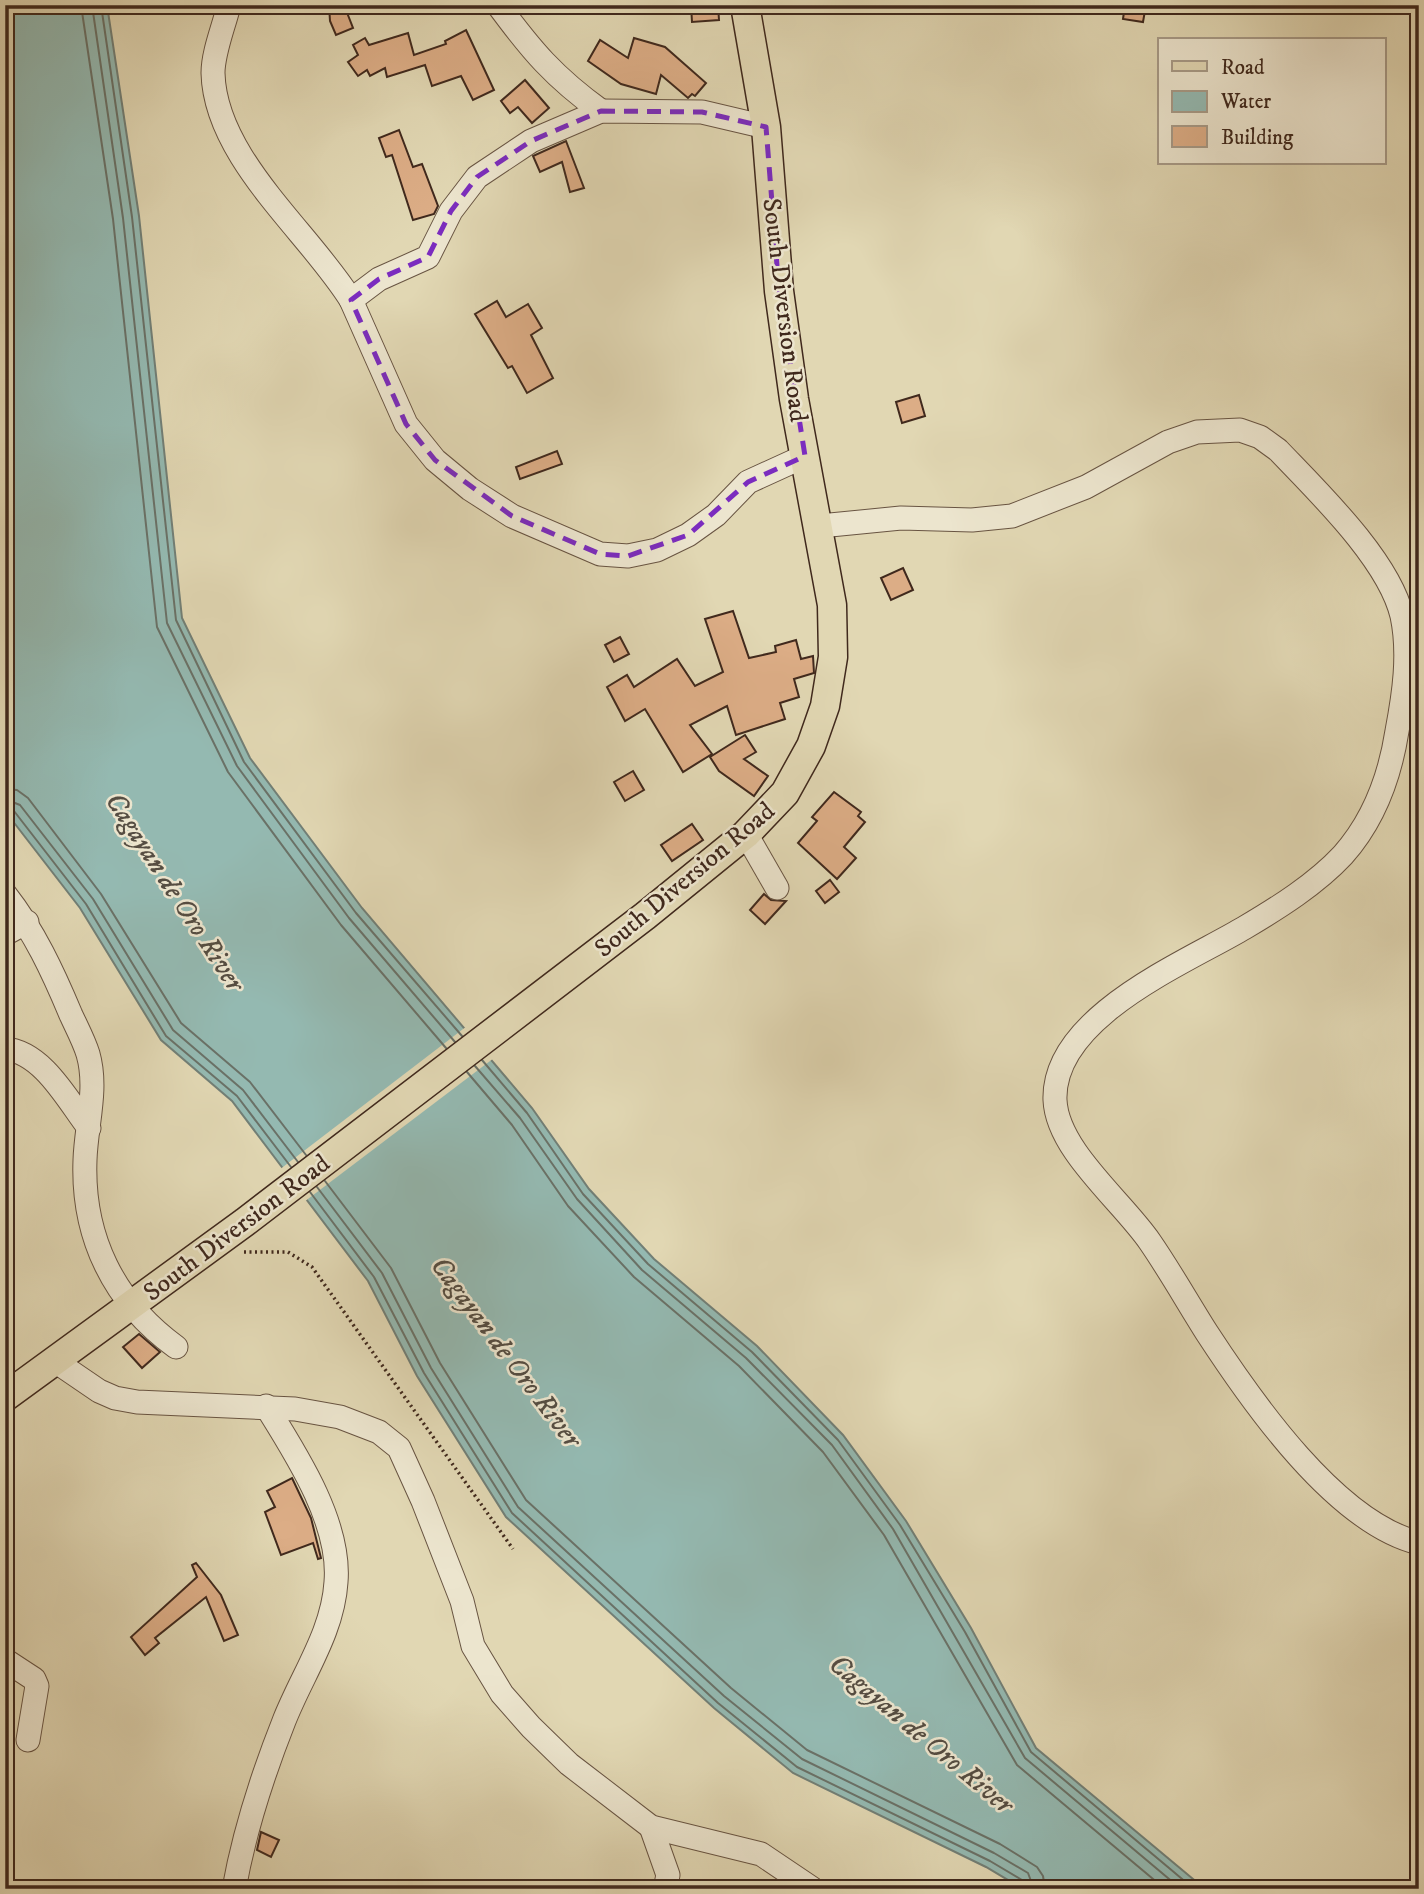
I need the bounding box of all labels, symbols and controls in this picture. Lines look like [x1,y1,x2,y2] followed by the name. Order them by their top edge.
[1158,38,1386,164] legend
[1221,55,1265,81] text: Road
[1220,89,1271,115] text: Water
[1221,125,1294,151] text: Building
[754,196,815,424] street label: South Diversion Road
[97,786,253,1000] water label: Cagayan de Oro River
[588,795,782,965] street label: South Diversion Road
[137,1147,337,1309] street label: South Diversion Road
[422,1249,590,1456] water label: Cagayan de Oro River
[821,1647,1022,1823] water label: Cagayan de Oro River

